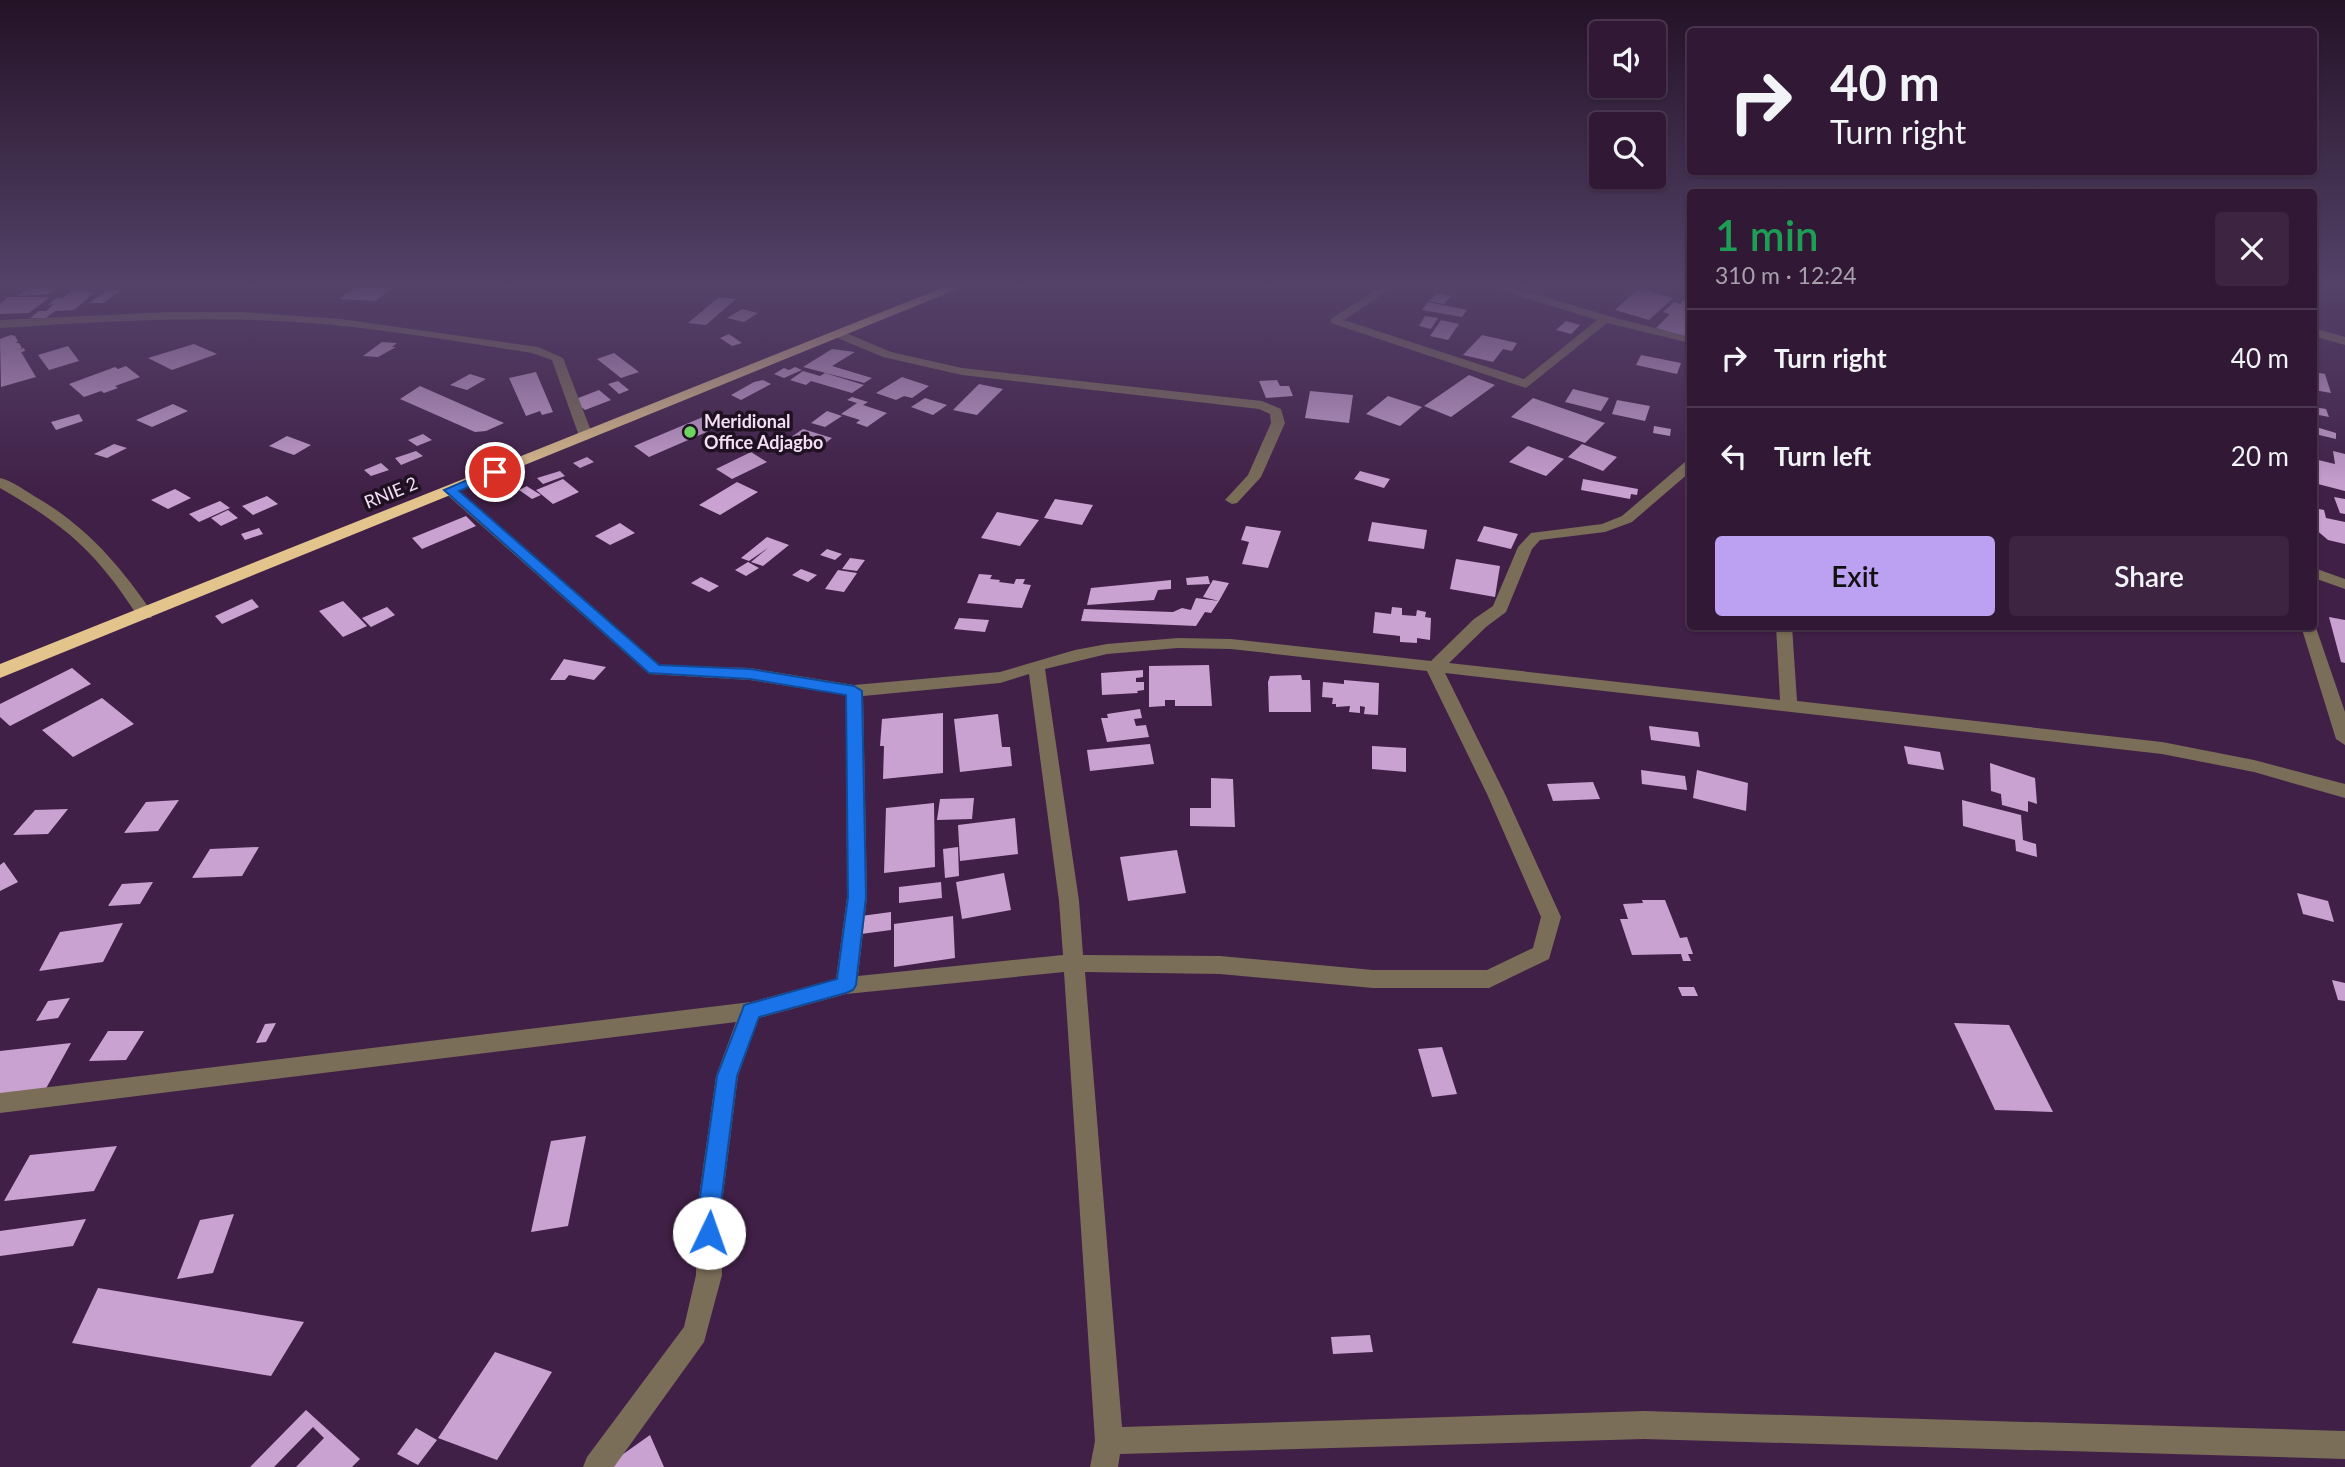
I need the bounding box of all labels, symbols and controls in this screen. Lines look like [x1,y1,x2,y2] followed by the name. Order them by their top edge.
[1589,21,1666,189] map controls
[1589,21,1666,98] button: sound
[1830,53,1940,111] text: 40 m
[1715,56,1806,147] icon: right
[1589,112,1666,189] button: search
[1830,112,1966,151] text: Turn right
[1715,210,1819,260] text: 1 min
[2215,212,2289,286] button: close
[1715,261,1857,289] text: 310 m · 12:24
[1715,339,1753,377] icon: right
[1774,342,1887,374] text: Turn right
[2231,342,2289,374] text: 40 m
[704,410,823,453] place label: Meridional Office Adjagbo
[682,424,698,440] marker: Meridional Office Adjagbo
[1715,437,1753,475] icon: left
[1774,440,1871,472] text: Turn left
[2231,440,2289,472] text: 20 m
[465,442,525,502] pin
[476,453,514,491] icon: arrive
[361,471,420,513] street label: RNIE 2
[1715,536,1995,616] button: Exit
[2009,536,2289,616] button: Share
[672,1196,746,1270] position arrow

